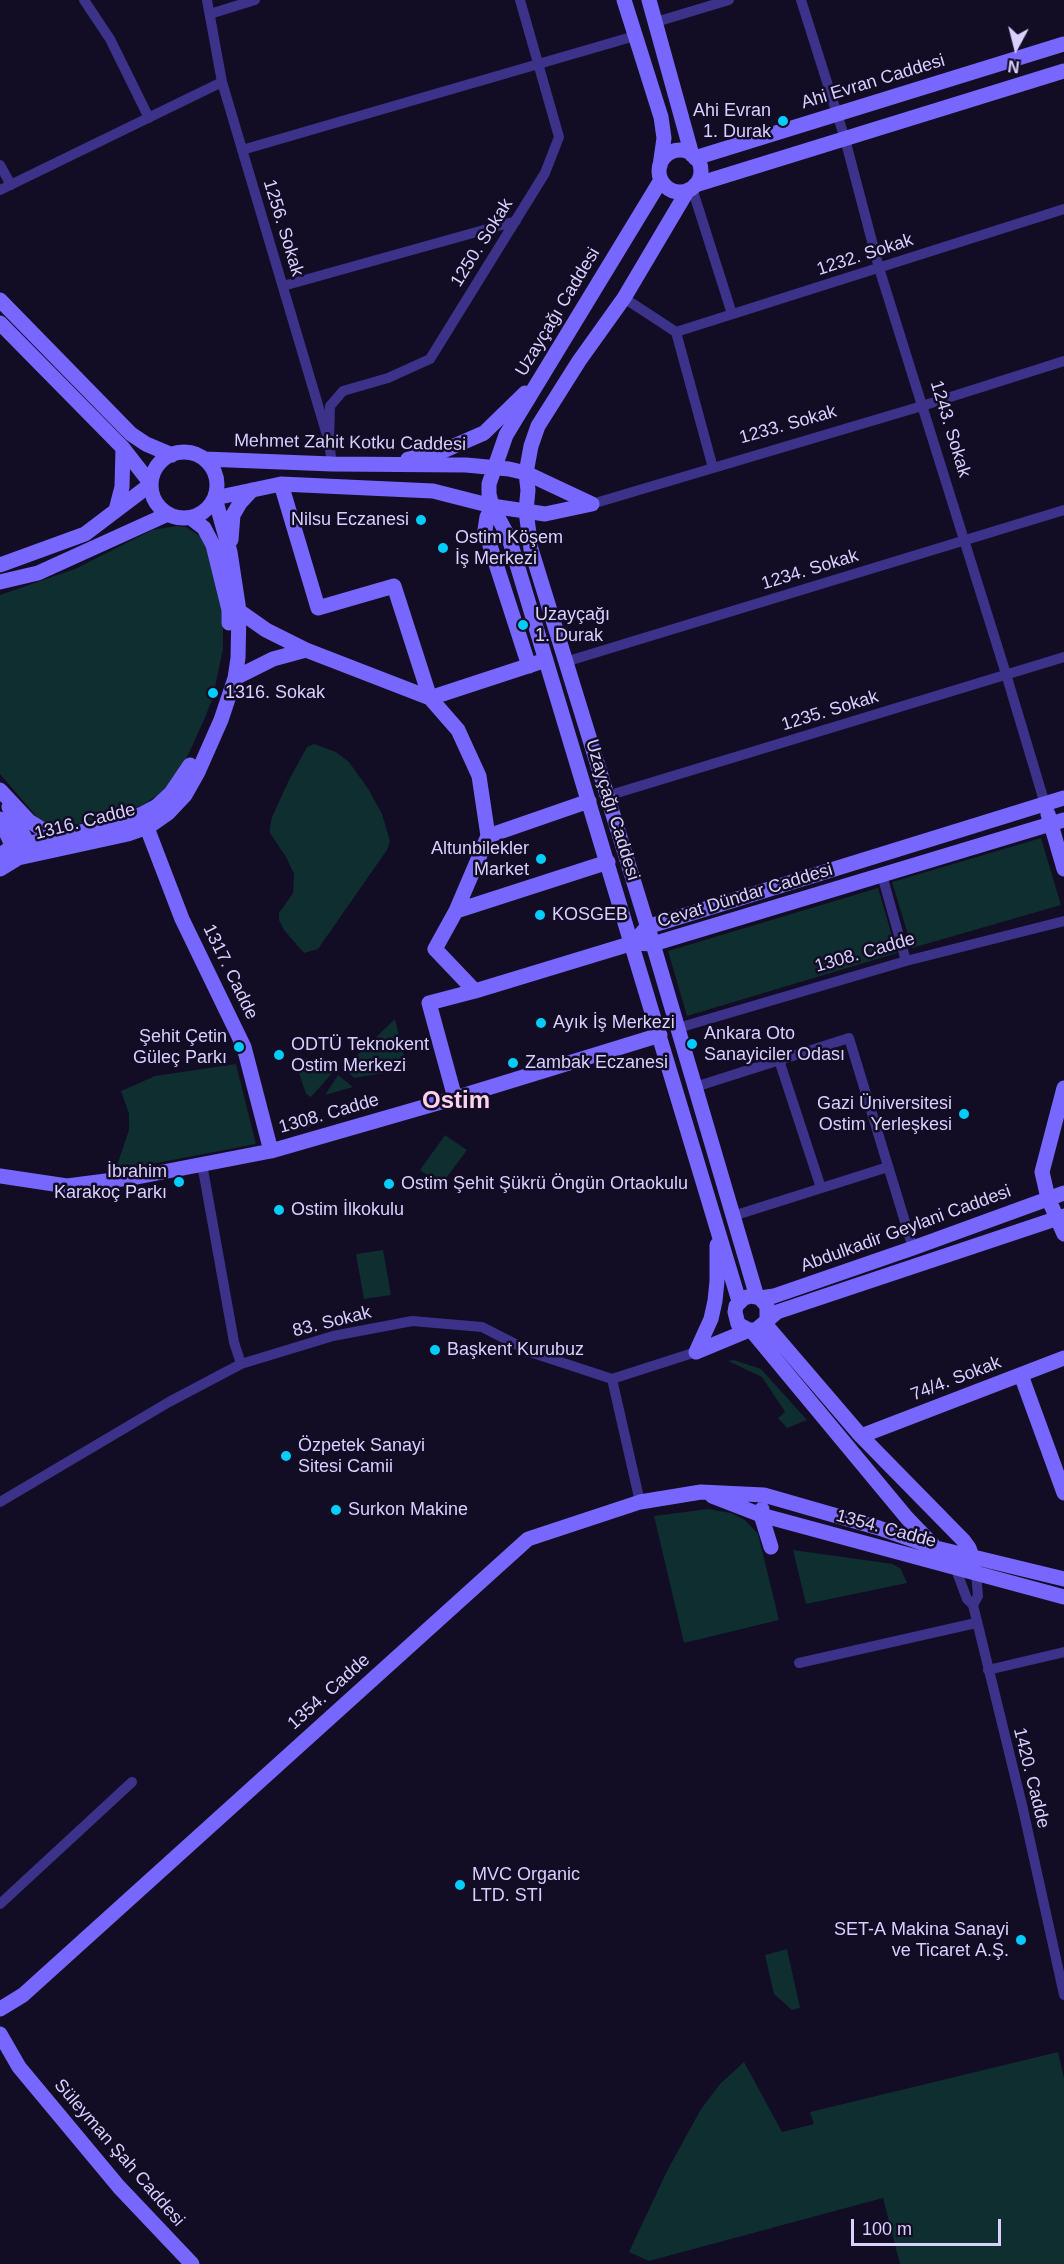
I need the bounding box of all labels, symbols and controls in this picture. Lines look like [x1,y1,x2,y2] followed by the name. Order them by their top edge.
[986,18,1046,78] north arrow
[799,50,947,114] street label: Ahi Evran Caddesi
[1007,57,1021,76] text: N
[693,100,771,142] place label: Ahi Evran 1. Durak
[776,114,790,128] marker: Ahi Evran 1. Durak
[258,177,308,279] street label: 1256. Sokak
[446,195,518,291] street label: 1250. Sokak
[814,229,916,281] street label: 1232. Sokak
[511,244,605,380] street label: Uzayçağı Caddesi
[925,378,975,480] street label: 1243. Sokak
[737,401,839,449] street label: 1233. Sokak
[234,430,466,456] street label: Mehmet Zahit Kotku Caddesi
[291,509,409,531] place label: Nilsu Eczanesi
[414,513,428,527] marker: Nilsu Eczanesi
[455,527,563,570] place label: Ostim Köşem İş Merkezi
[436,541,450,555] marker: Ostim Köşem İş Merkezi
[759,545,861,595] street label: 1234. Sokak
[535,604,610,646] place label: Uzayçağı 1. Durak
[516,618,530,632] marker: Uzayçağı 1. Durak
[225,682,325,704] place label: 1316. Sokak
[206,686,220,700] marker: 1316. Sokak
[779,686,881,736] street label: 1235. Sokak
[580,737,644,883] street label: Uzayçağı Caddesi
[32,799,138,845] street label: 1316. Cadde
[431,838,529,880] place label: Altunbilekler Market
[534,852,548,866] marker: Altunbilekler Market
[655,859,835,933] street label: Cevat Dündar Caddesi
[552,904,628,926] place label: KOSGEB
[533,908,547,922] marker: KOSGEB
[198,921,262,1023] street label: 1317. Cadde
[812,928,918,978] street label: 1308. Cadde
[553,1012,675,1034] place label: Ayık İş Merkezi
[534,1016,548,1030] marker: Ayık İş Merkezi
[704,1023,845,1066] place label: Ankara Oto Sanayiciler Odası
[133,1026,227,1068] place label: Şehit Çetin Güleç Parkı
[291,1034,429,1076] place label: ODTÜ Teknokent Ostim Merkezi
[685,1037,699,1051] marker: Ankara Oto Sanayiciler Odası
[232,1040,246,1054] marker: Şehit Çetin Güleç Parkı
[272,1048,286,1062] marker: ODTÜ Teknokent Ostim Merkezi
[525,1052,668,1074] place label: Zambak Eczanesi
[506,1056,520,1070] marker: Zambak Eczanesi
[422,1087,490,1115] district label: Ostim
[276,1089,382,1139] street label: 1308. Cadde
[817,1093,952,1136] place label: Gazi Üniversitesi Ostim Yerleşkesi
[957,1107,971,1121] marker: Gazi Üniversitesi Ostim Yerleşkesi
[54,1161,167,1204] place label: İbrahim Karakoç Parkı
[401,1173,688,1195] place label: Ostim Şehit Şükrü Öngün Ortaokulu
[172,1175,186,1189] marker: İbrahim Karakoç Parkı
[382,1177,396,1191] marker: Ostim Şehit Şükrü Öngün Ortaokulu
[798,1181,1014,1277] street label: Abdulkadir Geylani Caddesi
[291,1199,404,1221] place label: Ostim İlkokulu
[272,1203,286,1217] marker: Ostim İlkokulu
[291,1302,373,1342] street label: 83. Sokak
[447,1339,584,1361] place label: Başkent Kurubuz
[428,1343,442,1357] marker: Başkent Kurubuz
[908,1352,1004,1406] street label: 74/4. Sokak
[298,1435,425,1478] place label: Özpetek Sanayi Sitesi Camii
[279,1449,293,1463] marker: Özpetek Sanayi Sitesi Camii
[348,1499,468,1521] place label: Surkon Makine
[329,1503,343,1517] marker: Surkon Makine
[833,1505,939,1553] street label: 1354. Cadde
[283,1649,375,1735] street label: 1354. Cadde
[1008,1725,1054,1831] street label: 1420. Cadde
[472,1864,580,1906] place label: MVC Organic LTD. STI
[453,1878,467,1892] marker: MVC Organic LTD. STI
[834,1919,1009,1962] place label: SET-A Makina Sanayi ve Ticaret A.Ş.
[1014,1933,1028,1947] marker: SET-A Makina Sanayi ve Ticaret A.Ş.
[49,2075,189,2231] street label: Süleyman Şah Caddesi
[854,2207,1004,2245] scale bar
[862,2219,912,2239] text: 100 m

